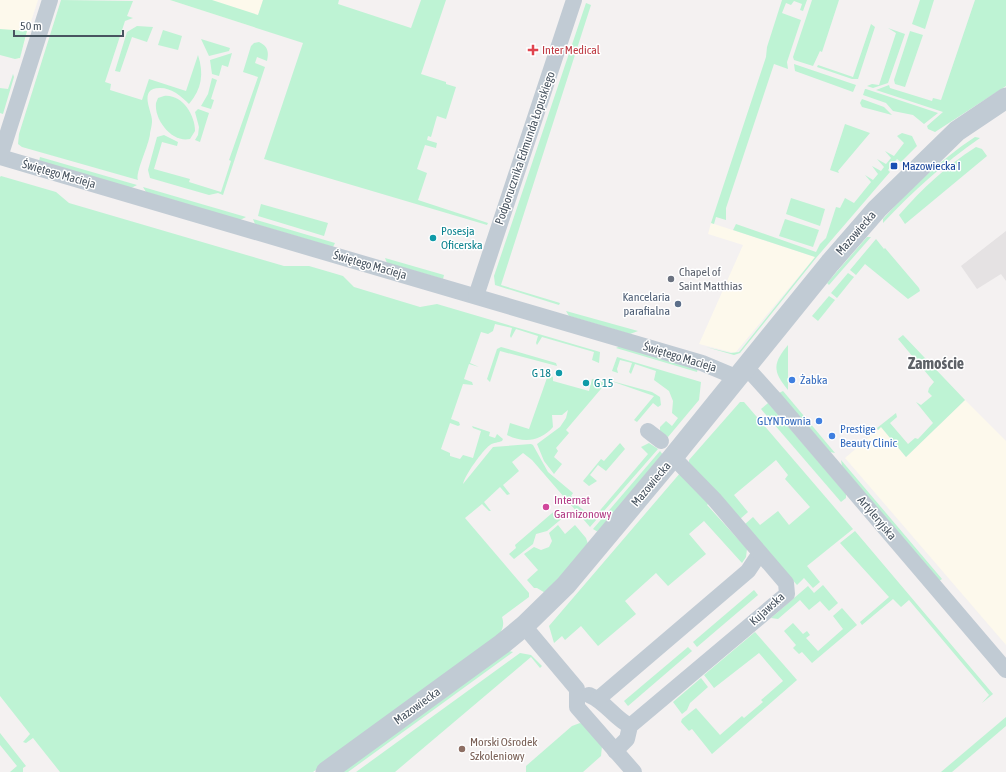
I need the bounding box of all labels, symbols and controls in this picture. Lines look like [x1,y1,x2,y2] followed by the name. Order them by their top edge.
[14,12,123,38] scale bar
[20,19,42,33] text: 50 m
[542,43,601,57] place label: Inter Medical
[527,44,539,56] marker: Inter Medical
[492,69,558,227] street label: Podporucznika Edmunda Łopuskiego
[21,157,97,191] street label: Świętego Macieja
[902,159,961,173] place label: Mazowiecka I
[889,161,899,171] marker: Mazowiecka I
[833,208,879,258] street label: Mazowiecka
[441,224,483,252] place label: Posesja Oficerska
[428,233,438,243] marker: Posesja Oficerska
[332,248,408,282] street label: Świętego Macieja
[679,265,742,293] place label: Chapel of Saint Matthias
[666,274,676,284] marker: Chapel of Saint Matthias
[622,290,670,318] place label: Kancelaria parafialna
[673,299,683,309] marker: Kancelaria parafialna
[642,339,718,375] street label: Świętego Macieja
[908,354,964,372] district label: Zamoście
[532,366,551,380] place label: G 18
[554,368,564,378] marker: G 18
[800,373,828,387] place label: Żabka
[787,375,797,385] marker: Żabka
[594,376,613,390] place label: G 15
[581,378,591,388] marker: G 15
[757,414,811,428] place label: GLYNTownia
[814,416,824,426] marker: GLYNTownia
[840,422,897,450] place label: Prestige Beauty Clinic
[827,431,837,441] marker: Prestige Beauty Clinic
[628,459,674,509] street label: Mazowiecka
[554,493,611,521] place label: Internat Garnizonowy
[855,493,899,543] street label: Artyleryjska
[541,502,551,512] marker: Internat Garnizonowy
[747,590,787,628] street label: Kujawska
[391,684,443,728] street label: Mazowiecka
[470,735,538,763] place label: Morski Ośrodek Szkoleniowy
[457,744,467,754] marker: Morski Ośrodek Szkoleniowy

